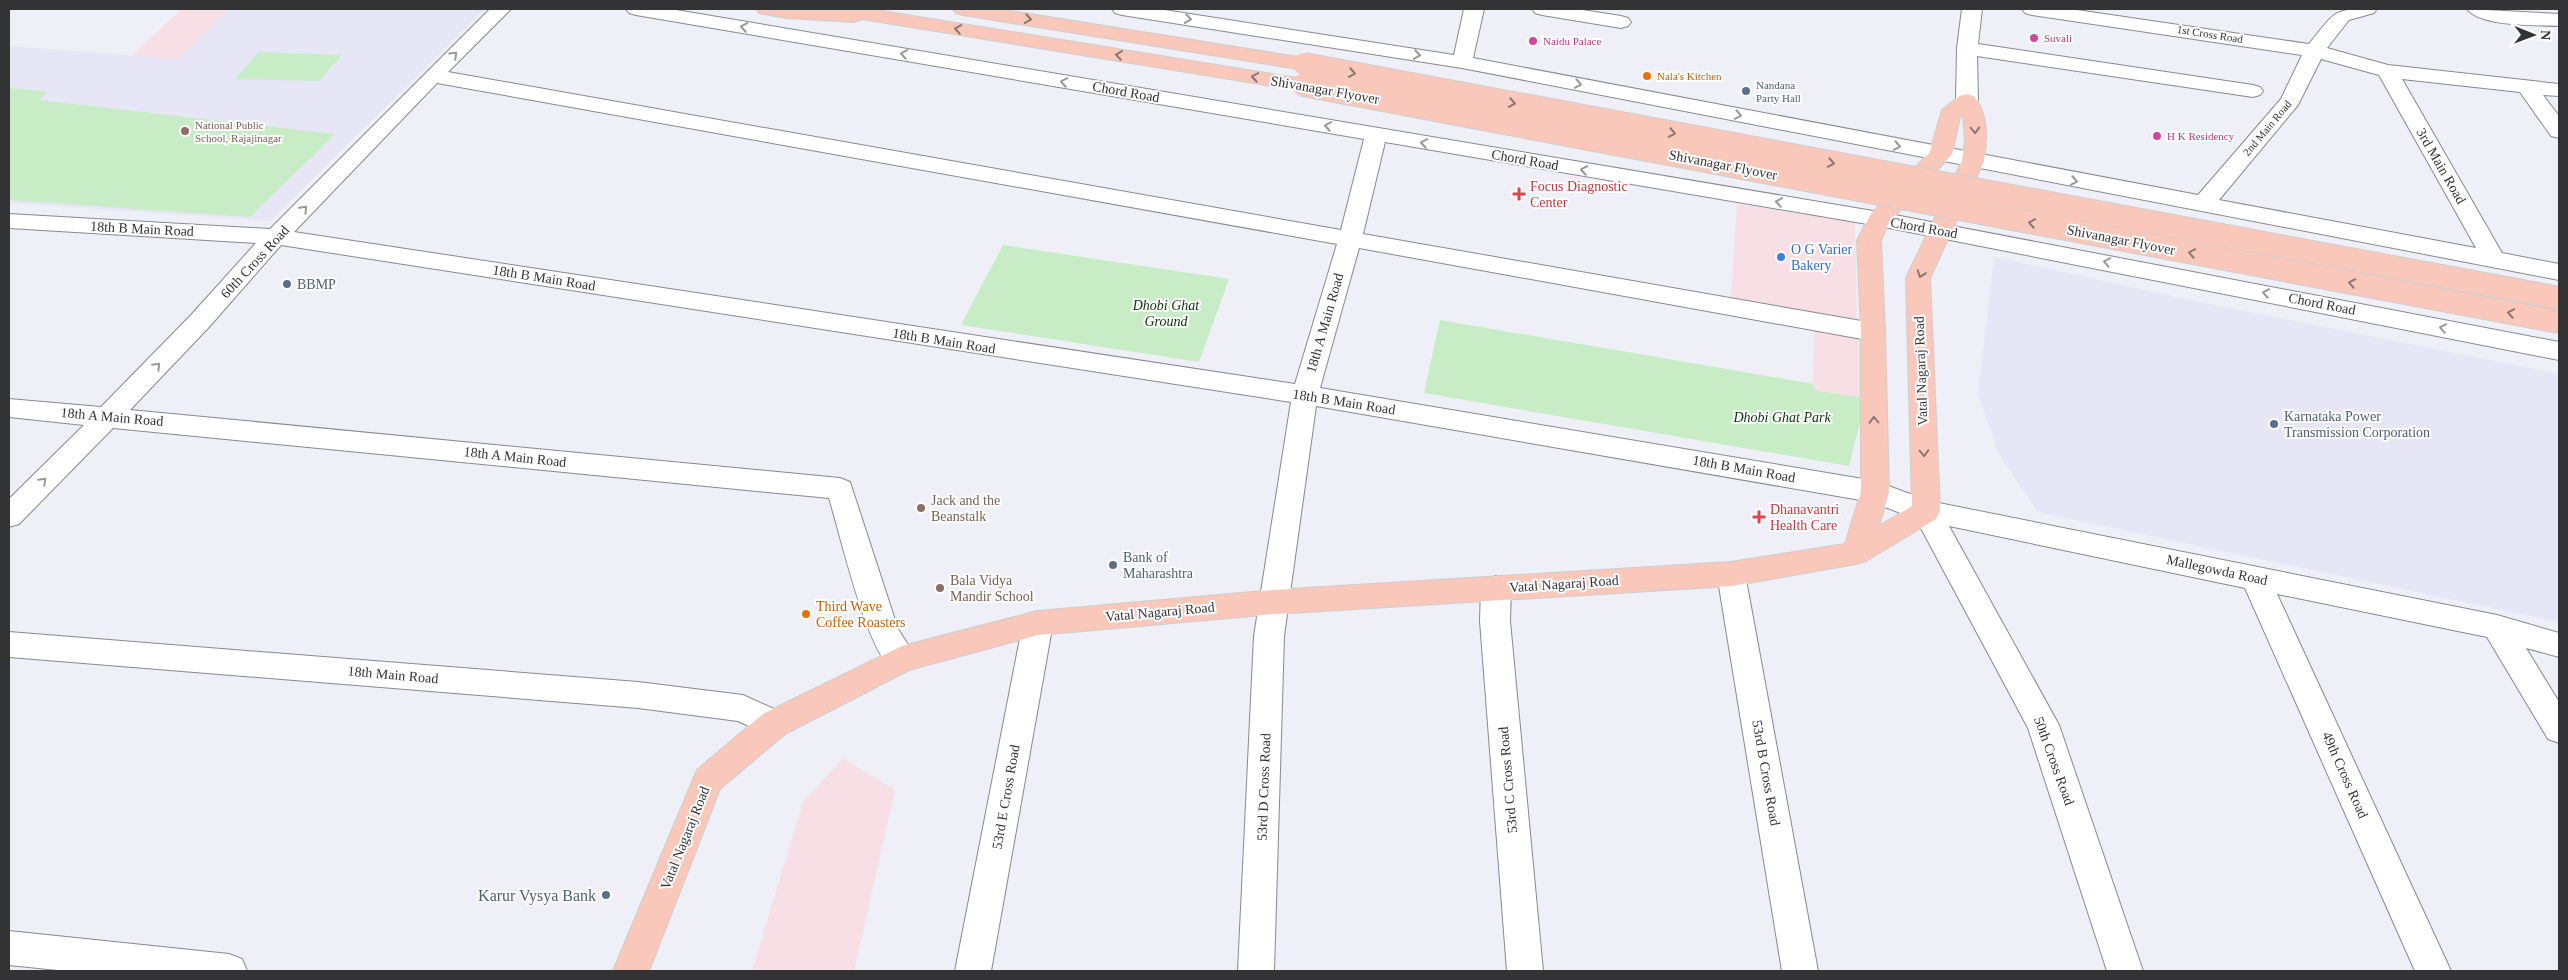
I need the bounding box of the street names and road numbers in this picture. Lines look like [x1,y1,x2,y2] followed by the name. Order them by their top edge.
[2176,23,2244,45] street label: 1st Cross Road
[1270,73,1381,107] street label: Shivanagar Flyover
[1091,79,1161,105] street label: Chord Road
[2240,98,2294,158] street label: 2nd Main Road
[2413,126,2469,206] street label: 3rd Main Road
[1490,147,1560,173] street label: Chord Road
[1668,147,1779,183] street label: Shivanagar Flyover
[1889,215,1959,241] street label: Chord Road
[90,219,194,239] street label: 18th B Main Road
[2066,222,2177,258] street label: Shivanagar Flyover
[218,223,292,301] street label: 60th Cross Road
[492,262,596,294] street label: 18th B Main Road
[1304,271,1346,375] street label: 18th A Main Road
[2287,290,2357,318] street label: Chord Road
[1912,316,1930,426] street label: Vatal Nagaraj Road
[892,325,996,357] street label: 18th B Main Road
[1292,386,1396,418] street label: 18th B Main Road
[60,405,164,429] street label: 18th A Main Road
[463,444,567,470] street label: 18th A Main Road
[1692,453,1796,485] street label: 18th B Main Road
[2165,552,2269,588] street label: Mallegowda Road
[1509,573,1619,595] street label: Vatal Nagaraj Road
[1105,600,1215,624] street label: Vatal Nagaraj Road
[347,664,439,686] street label: 18th Main Road
[2031,715,2077,807] street label: 50th Cross Road
[1749,719,1783,827] street label: 53rd B Cross Road
[1496,726,1520,834] street label: 53rd C Cross Road
[2319,729,2371,821] street label: 49th Cross Road
[1255,733,1273,841] street label: 53rd D Cross Road
[989,743,1023,851] street label: 53rd E Cross Road
[658,784,712,892] street label: Vatal Nagaraj Road

